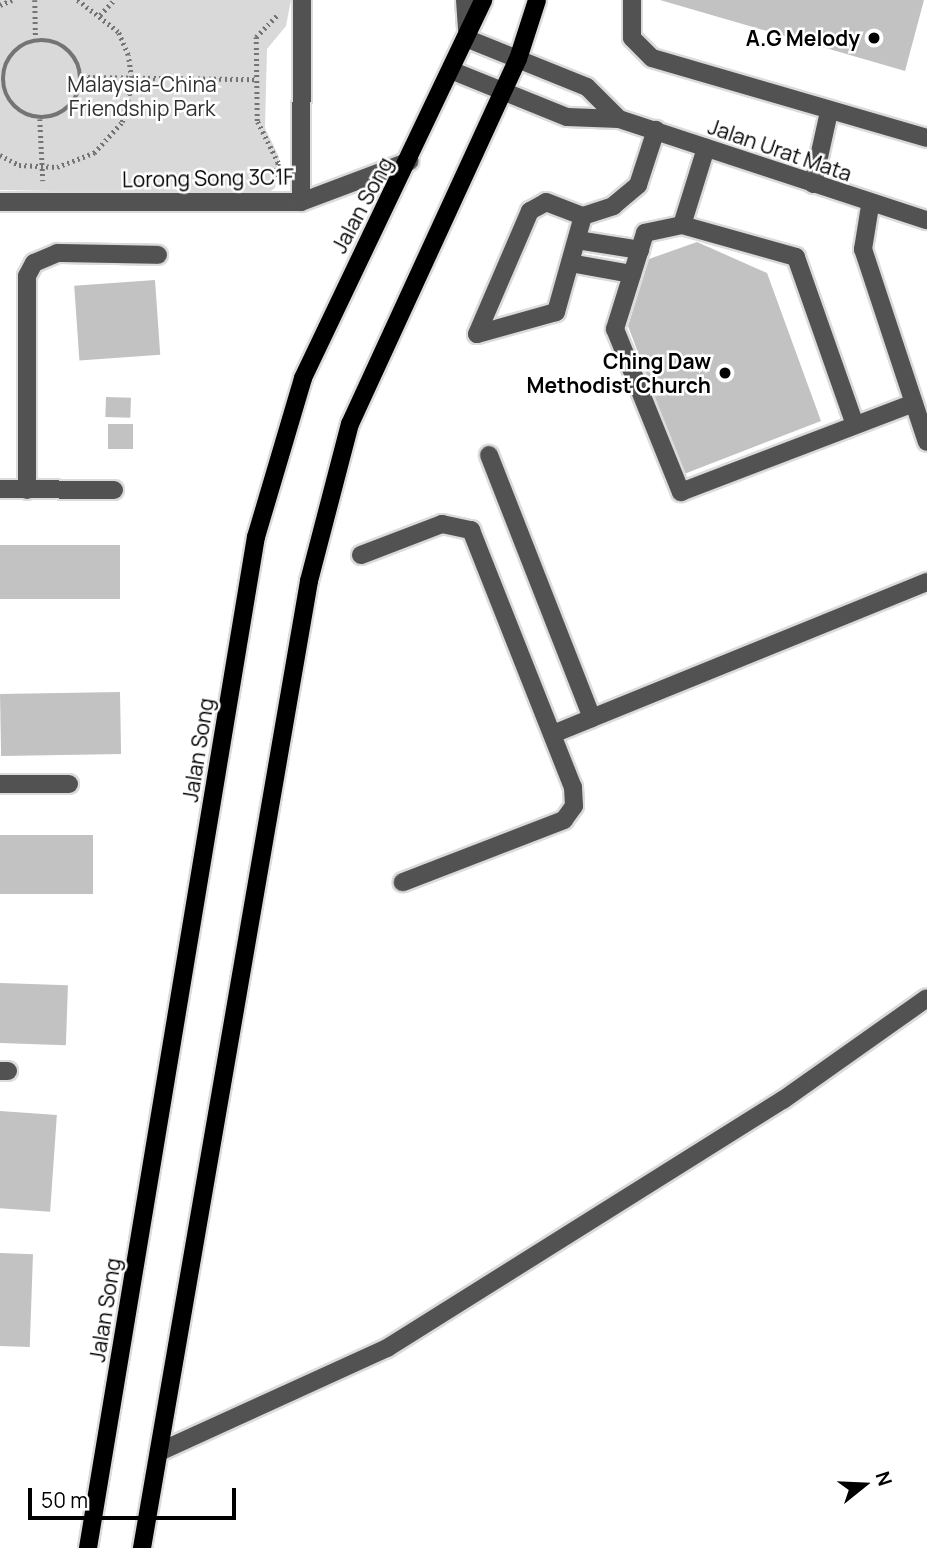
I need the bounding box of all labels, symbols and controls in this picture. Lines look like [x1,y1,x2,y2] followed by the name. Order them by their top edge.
[746,25,860,51] place label: A.G Melody
[866,30,882,46] marker: A.G Melody
[67,71,217,121] park label: Malaysia-China Friendship Park
[705,114,855,186] street label: Jalan Urat Mata
[326,153,398,257] street label: Jalan Song
[122,164,294,192] street label: Lorong Song 3C1F
[527,348,711,398] place label: Ching Daw Methodist Church
[717,365,733,381] marker: Ching Daw Methodist Church
[177,696,219,804] street label: Jalan Song
[84,1256,126,1364] street label: Jalan Song
[829,1450,899,1520] north arrow
[869,1468,898,1489] text: N
[32,1474,240,1518] scale bar
[41,1486,88,1514] text: 50 m

